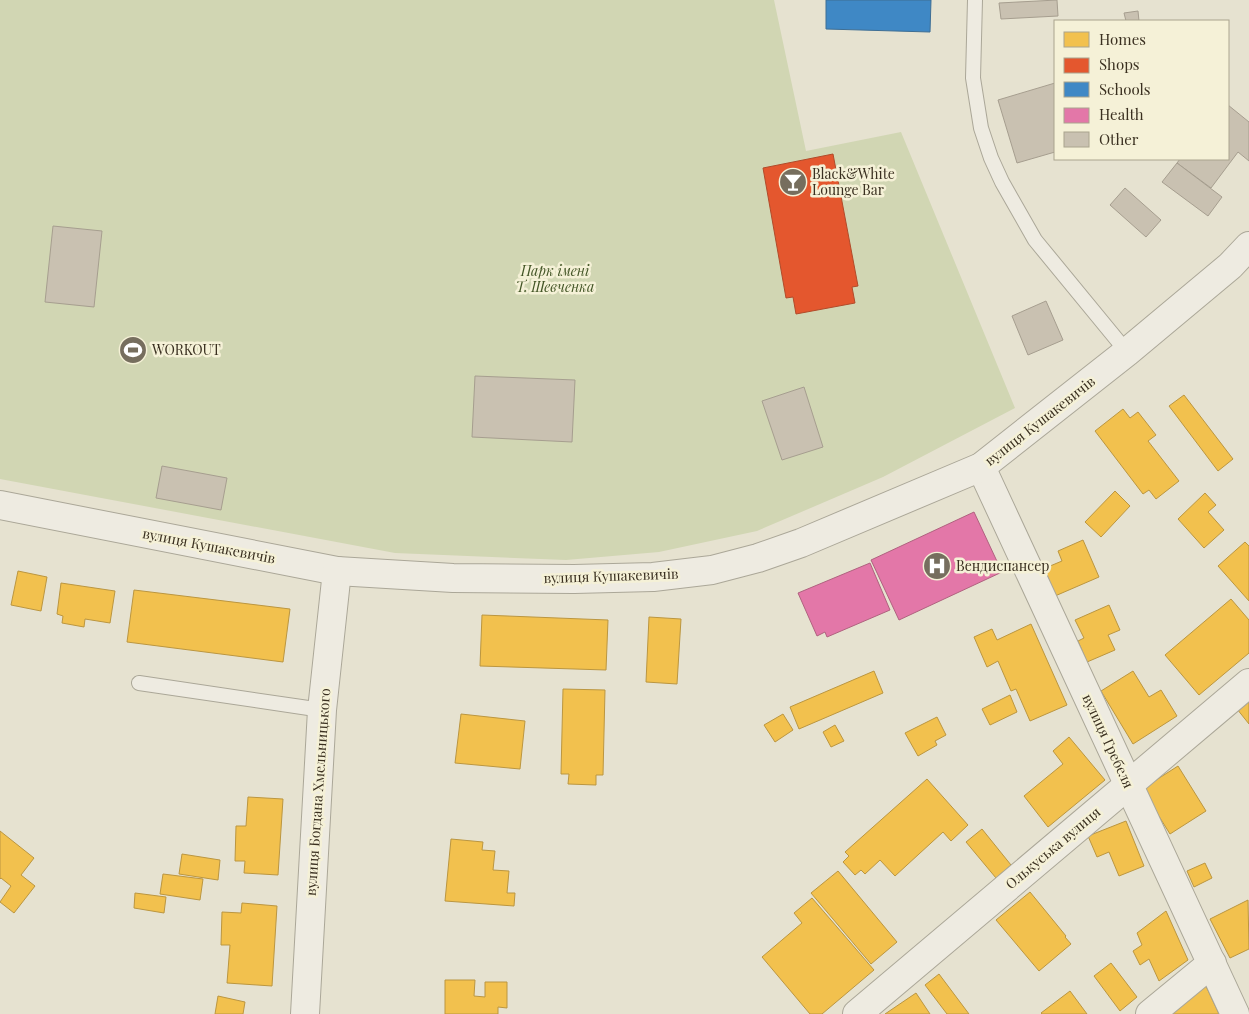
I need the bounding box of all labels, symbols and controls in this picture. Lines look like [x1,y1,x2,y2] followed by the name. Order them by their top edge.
[1054,20,1229,160] legend
[1099,29,1146,49] text: Homes
[1099,54,1140,74] text: Shops
[1099,79,1151,99] text: Schools
[1099,104,1144,124] text: Health
[1099,129,1139,149] text: Other
[812,164,895,199] place label: Black&White Lounge Bar
[778,167,808,197] bar icon: Black&White Lounge Bar
[516,261,594,296] park label: Парк імені Т. Шевченка
[118,335,148,365] sports icon: WORKOUT
[151,340,221,359] place label: WORKOUT
[981,371,1099,470] street label: вулиця Кушакевичів
[141,523,278,568] street label: вулиця Кушакевичів
[922,551,952,581] hospital icon: Вендиспансер
[956,556,1049,575] place label: Вендиспансер
[543,564,679,587] street label: вулиця Кушакевичів
[301,687,334,896] street label: вулиця Богдана Хмельницького
[1078,691,1139,791] street label: вулиця Гребеля
[1001,802,1104,893] street label: Олькуська вулиця

